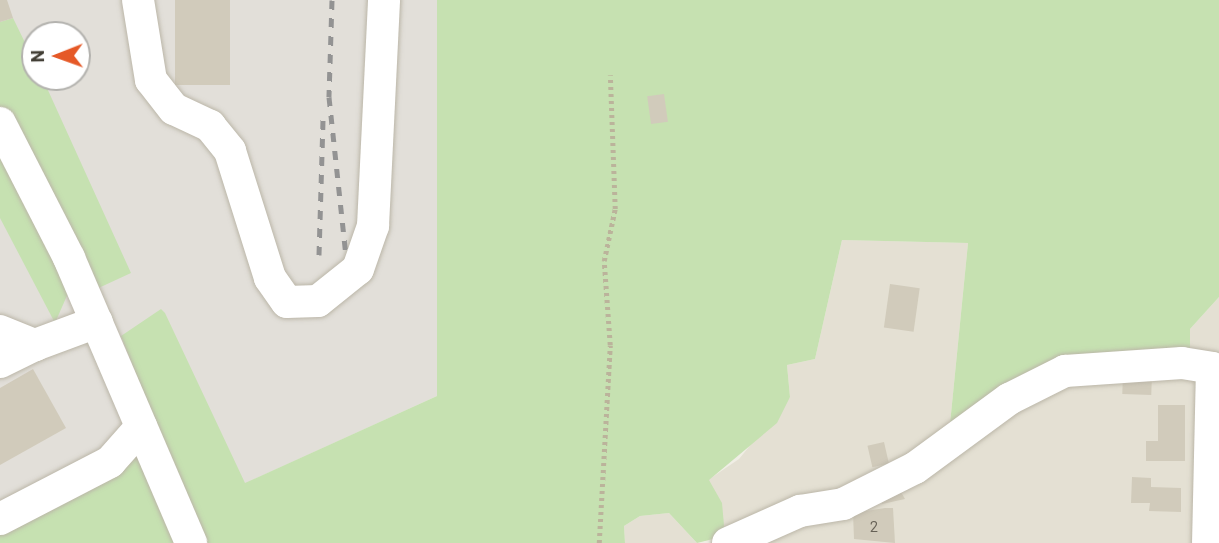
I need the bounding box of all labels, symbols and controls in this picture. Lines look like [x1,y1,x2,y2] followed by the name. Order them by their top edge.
[21,21,91,91] north arrow
[25,50,48,63] text: N
[870,516,878,536] house number: 2

